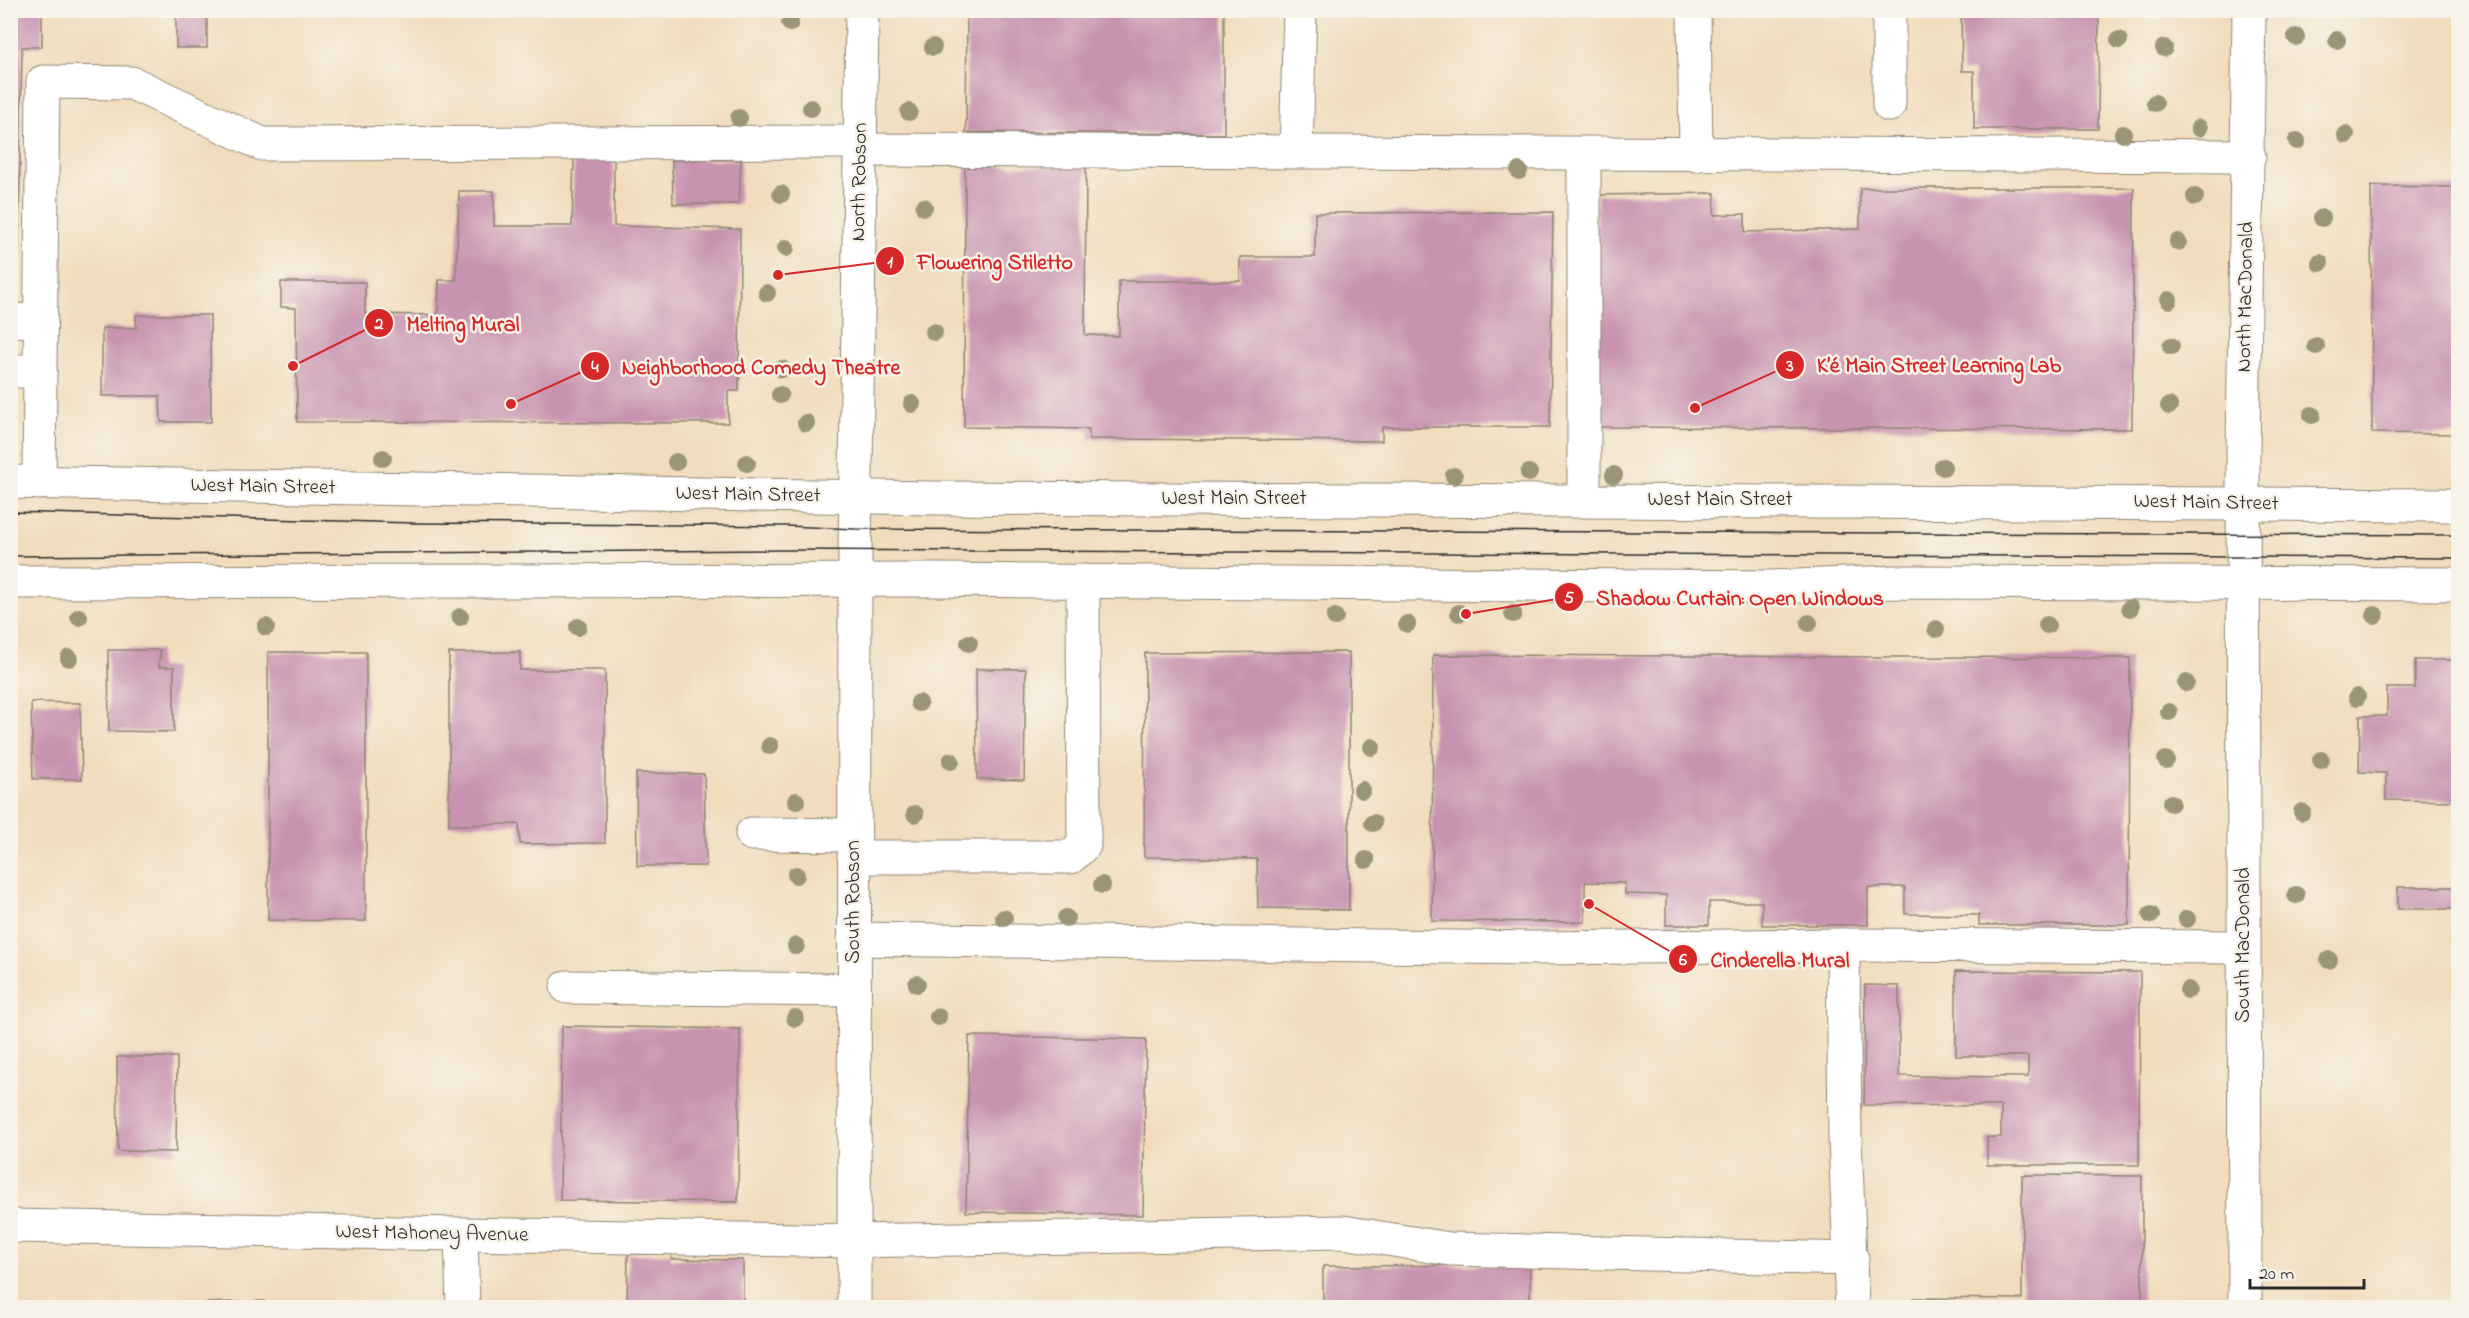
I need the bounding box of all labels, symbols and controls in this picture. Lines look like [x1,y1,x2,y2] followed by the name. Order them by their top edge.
[844,122,876,242] street label: North Robson
[2230,221,2262,373] street label: North MacDonald
[875,241,1085,281] callout: Flowering Stiletto
[916,248,1073,281] text: Flowering Stiletto
[887,250,893,276] text: 1
[364,303,531,343] callout: Melting Mural
[407,310,520,343] text: Melting Mural
[374,312,384,338] text: 2
[1775,345,2073,385] callout: K’é Main Street Learning Lab
[580,346,912,386] callout: Neighborhood Comedy Theatre
[1817,351,2061,384] text: K’é Main Street Learning Lab
[622,353,901,386] text: Neighborhood Comedy Theatre
[1785,354,1794,380] text: 3
[591,355,599,381] text: 4
[190,471,336,503] street label: West Main Street
[675,479,821,511] street label: West Main Street
[1161,484,1307,514] street label: West Main Street
[1647,485,1793,515] street label: West Main Street
[2133,487,2279,519] street label: West Main Street
[1554,577,1896,617] callout: Shadow Curtain: Open Windows
[1596,584,1884,616] text: Shadow Curtain: Open Windows
[1564,586,1575,612] text: 5
[839,840,869,964] street label: South Robson
[2229,867,2259,1023] street label: South MacDonald
[1668,939,1861,979] callout: Cinderella Mural
[1711,946,1850,978] text: Cinderella Mural
[1679,948,1687,974] text: 6
[335,1217,529,1253] street label: West Mahoney Avenue
[2250,1252,2364,1290] scale bar
[2259,1262,2294,1288] text: 20 m

